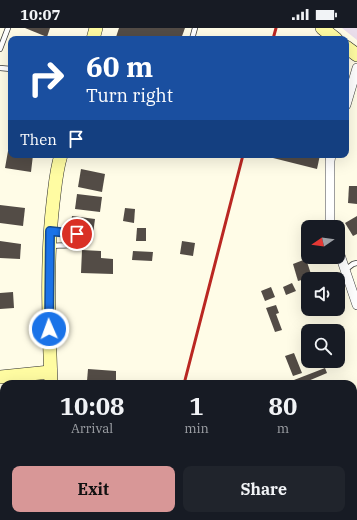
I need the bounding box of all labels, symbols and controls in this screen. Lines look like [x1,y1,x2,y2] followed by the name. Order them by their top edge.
[20,5,61,24] text: 10:07
[86,48,153,85] text: 60 m
[20,52,72,104] icon: right
[86,84,173,107] text: Turn right
[65,128,87,150] icon: arrive
[20,130,57,149] text: Then
[60,217,94,251] pin
[301,220,345,264] north arrow
[301,220,345,368] map controls
[66,223,88,245] icon: arrive
[301,272,345,316] button: sound
[28,308,70,350] position arrow
[301,324,345,368] button: search
[60,390,125,422] text: 10:08
[189,390,204,422] text: 1
[269,390,297,422] text: 80
[71,420,113,437] text: Arrival
[184,420,209,437] text: min
[277,420,289,437] text: m
[12,466,175,512] button: Exit
[183,466,345,512] button: Share

